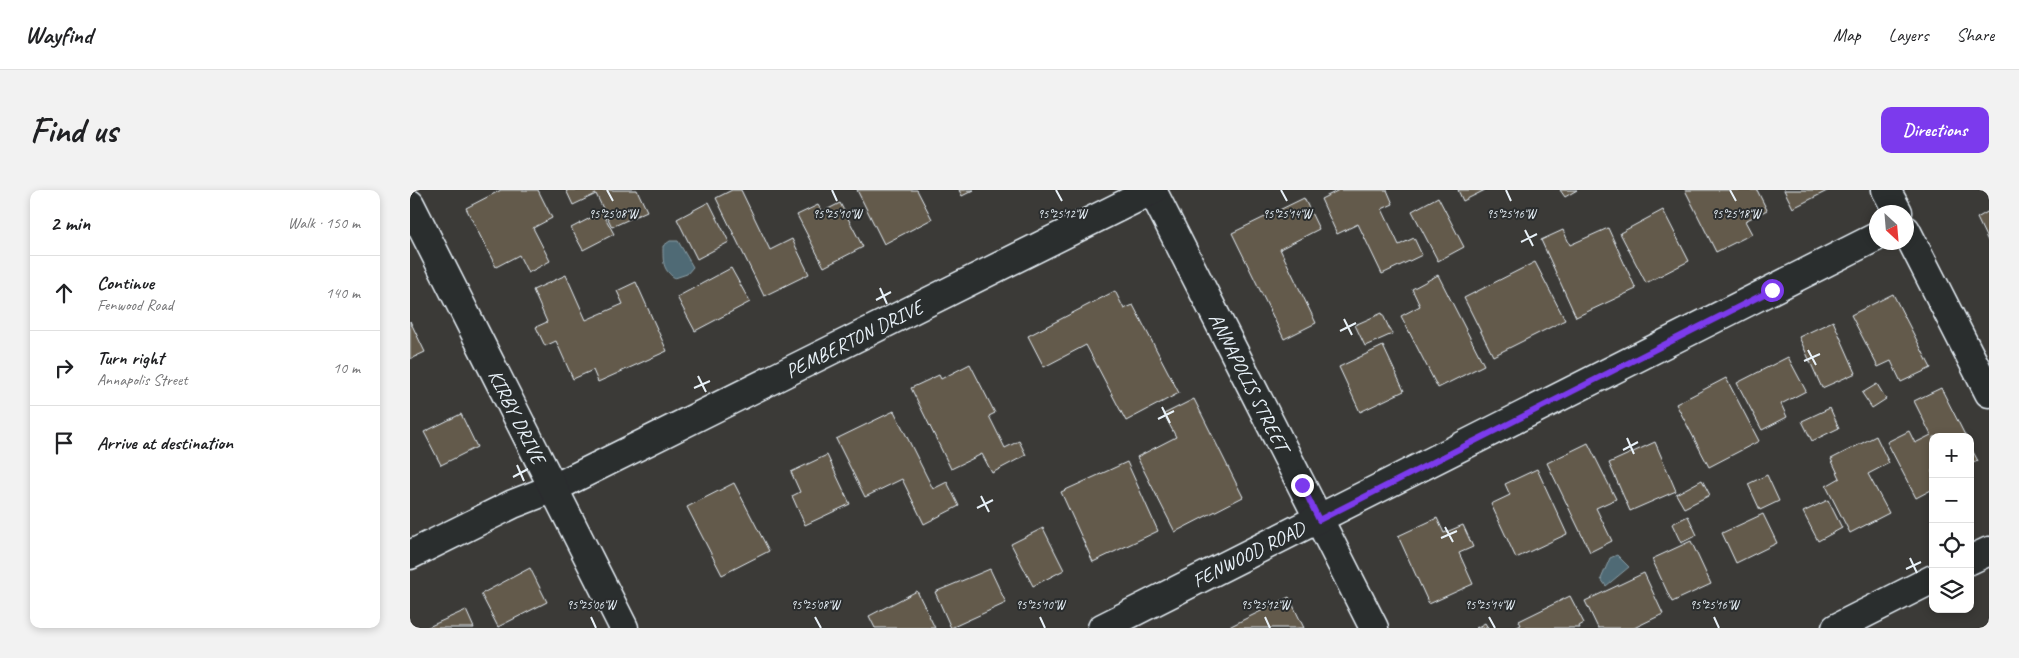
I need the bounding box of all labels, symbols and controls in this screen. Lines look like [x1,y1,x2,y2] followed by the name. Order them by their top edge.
[25,20,92,50] text: Wayfind
[1833,24,1861,46] text: Map
[1889,24,1928,46] text: Layers
[1956,24,1994,46] text: Share
[1881,107,1989,153] button: Directions
[30,108,117,153] text: Find us
[1869,205,1914,250] north arrow
[589,206,640,222] text: 95°25'08"W
[813,206,864,222] text: 95°25'10"W
[1038,206,1089,222] text: 95°25'12"W
[1263,206,1314,222] text: 95°25'14"W
[1487,206,1538,222] text: 95°25'16"W
[1712,206,1763,222] text: 95°25'18"W
[50,210,90,236] text: 2 min
[288,213,360,233] text: Walk · 150 m
[97,271,154,295] text: Continue
[50,279,78,307] icon: ahead
[1761,279,1784,302] route start
[326,283,360,303] text: 140 m
[781,293,930,384] street label: PEMBERTON DRIVE
[97,295,173,315] text: Fenwood Road
[1203,309,1296,460] street label: ANNAPOLIS STREET
[97,346,164,370] text: Turn right
[50,354,78,382] icon: right
[333,358,360,378] text: 10 m
[483,366,552,471] street label: KIRBY DRIVE
[97,370,188,390] text: Annapolis Street
[50,429,78,457] icon: arrive
[97,431,233,455] text: Arrive at destination
[1929,433,1974,613] map controls
[1929,433,1974,478] button: +
[1291,474,1314,497] route end
[1929,478,1974,523] button: −
[1188,515,1311,593] street label: FENWOOD ROAD
[1929,523,1974,568] button: locate
[1929,568,1974,613] button: layers
[567,597,618,613] text: 95°25'06"W
[791,597,842,613] text: 95°25'08"W
[1016,597,1067,613] text: 95°25'10"W
[1241,597,1292,613] text: 95°25'12"W
[1465,597,1516,613] text: 95°25'14"W
[1690,597,1741,613] text: 95°25'16"W

